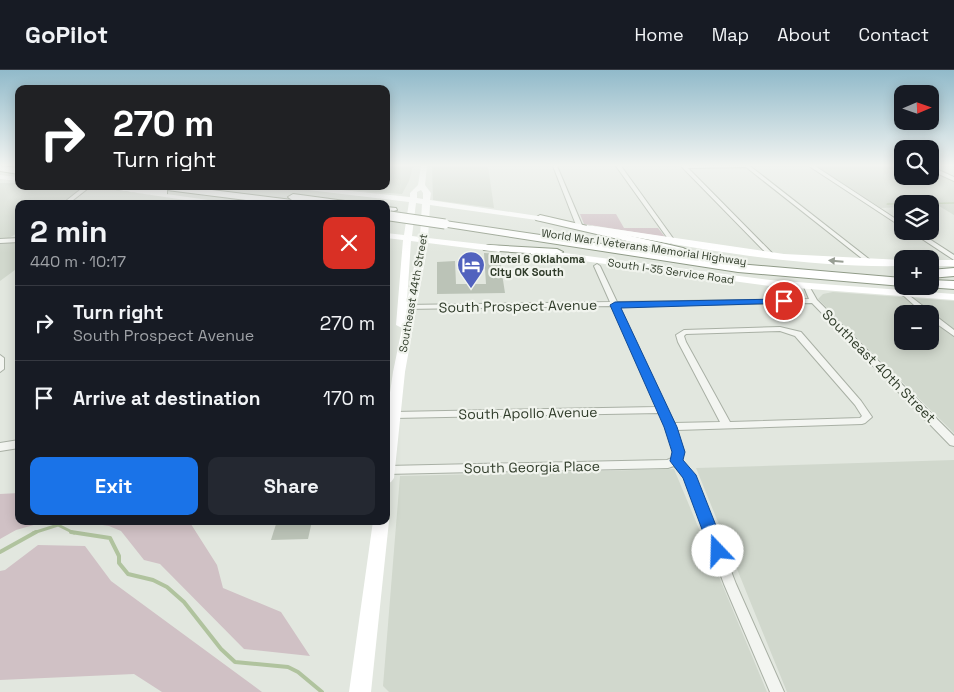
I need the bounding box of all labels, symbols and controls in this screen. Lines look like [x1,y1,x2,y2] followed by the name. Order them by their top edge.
[25,19,108,50] text: GoPilot
[635,23,684,46] text: Home
[712,23,749,46] text: Map
[777,23,831,46] text: About
[859,23,929,46] text: Contact
[894,85,939,130] north arrow
[894,85,939,350] map controls
[113,102,214,146] text: 270 m
[30,105,95,170] icon: right
[894,140,939,185] button: search
[113,145,216,173] text: Turn right
[894,195,939,240] button: layers
[30,212,108,251] text: 2 min
[323,217,375,269] button: close
[540,226,748,268] street label: World War I Veterans Memorial Highway
[396,232,430,354] street label: Southeast 44th Street
[456,250,486,289] hotel icon: Motel 6 Oklahoma City OK South
[894,250,939,295] button: +
[30,251,126,272] text: 440 m · 10:17
[490,252,586,279] place label: Motel 6 Oklahoma City OK South
[607,255,735,287] street label: South I-35 Service Road
[828,257,844,265] one-way arrow
[763,280,805,322] pin
[770,287,798,315] icon: arrive
[439,296,597,316] street label: South Prospect Avenue
[73,300,163,325] text: Turn right
[818,305,940,427] street label: Southeast 40th Street
[894,305,939,350] button: −
[30,309,58,337] icon: right
[320,311,375,336] text: 270 m
[73,325,254,346] text: South Prospect Avenue
[30,384,58,412] icon: arrive
[73,386,261,411] text: Arrive at destination
[323,386,375,411] text: 170 m
[458,403,598,423] street label: South Apollo Avenue
[30,457,198,515] button: Exit
[208,457,375,515] button: Share
[464,457,600,477] street label: South Georgia Place
[691,524,743,576] position arrow

